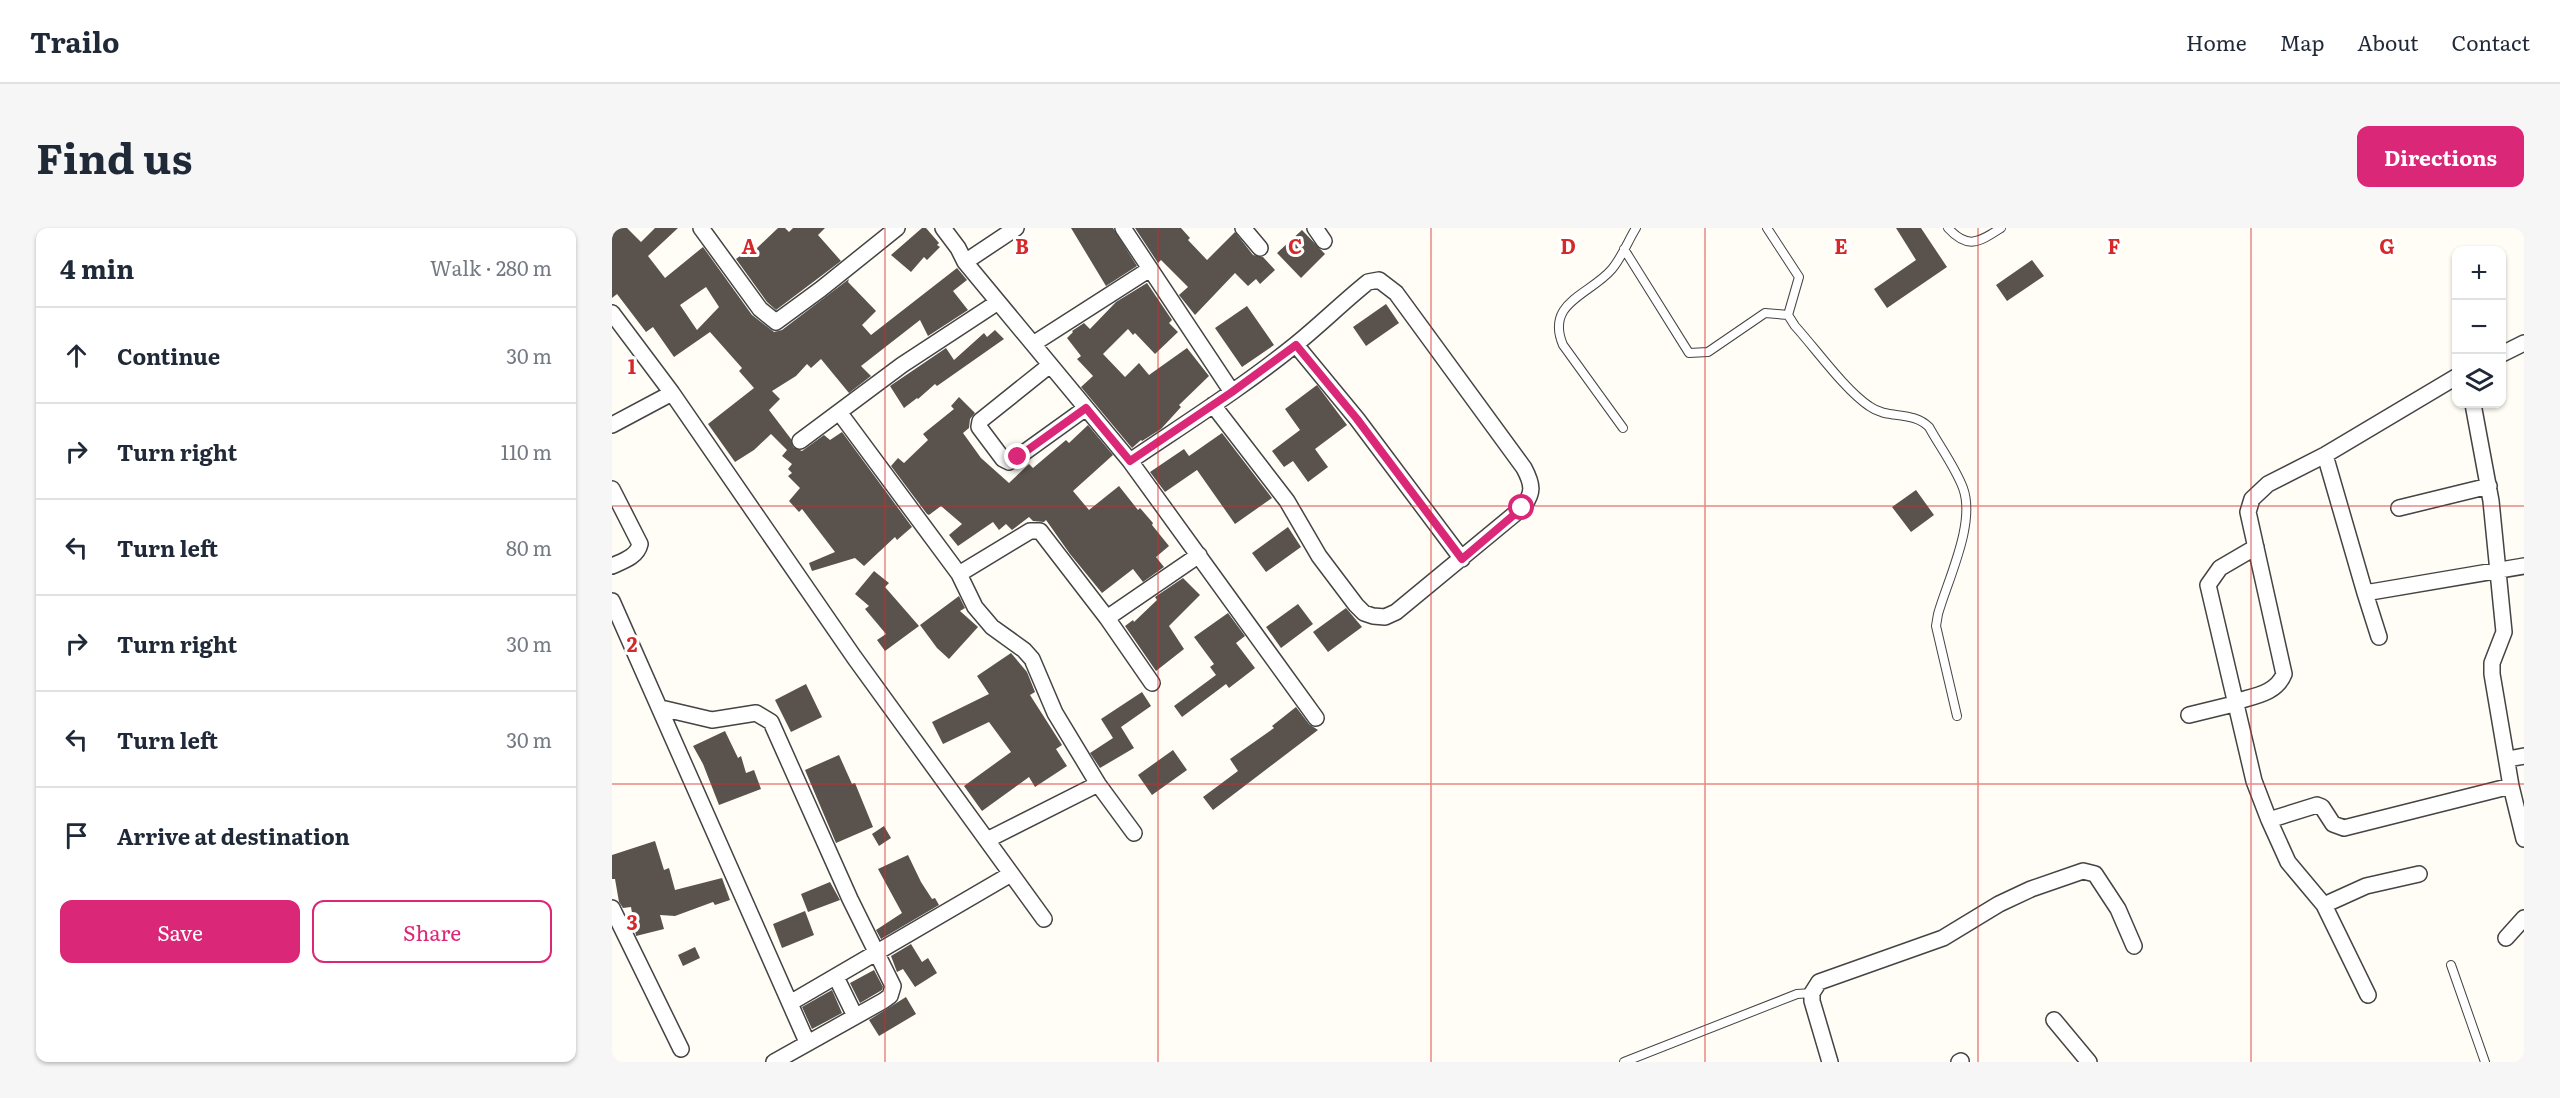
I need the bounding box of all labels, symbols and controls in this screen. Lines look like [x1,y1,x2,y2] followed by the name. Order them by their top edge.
[30,20,119,62] text: Trailo
[2186,26,2247,57] text: Home
[2280,26,2324,57] text: Map
[2357,26,2419,57] text: About
[2452,26,2530,57] text: Contact
[36,125,193,187] text: Find us
[2357,126,2524,187] button: Directions
[741,230,757,260] text: A
[1015,230,1029,260] text: B
[1288,230,1302,260] text: C
[1560,230,1576,260] text: D
[1834,230,1848,260] text: E
[2108,230,2121,260] text: F
[2379,230,2395,260] text: G
[2452,246,2506,408] map controls
[2452,246,2506,300] button: +
[60,248,134,287] text: 4 min
[430,252,552,282] text: Walk · 280 m
[2452,300,2506,354] button: −
[60,339,93,372] icon: ahead
[117,339,220,372] text: Continue
[506,340,552,370] text: 30 m
[628,350,636,380] text: 1
[2452,354,2506,408] button: layers
[60,435,93,468] icon: right
[117,435,237,468] text: Turn right
[501,436,552,466] text: 110 m
[1004,443,1030,469] route end
[1508,494,1534,520] route start
[60,531,93,564] icon: left
[117,531,218,564] text: Turn left
[506,532,552,562] text: 80 m
[60,627,93,660] icon: right
[117,627,237,660] text: Turn right
[506,628,552,658] text: 30 m
[627,628,638,658] text: 2
[60,723,93,756] icon: left
[117,723,218,756] text: Turn left
[506,724,552,754] text: 30 m
[60,819,93,852] icon: arrive
[117,819,350,852] text: Arrive at destination
[60,900,300,963] button: Save
[312,900,552,963] button: Share
[626,906,638,936] text: 3

